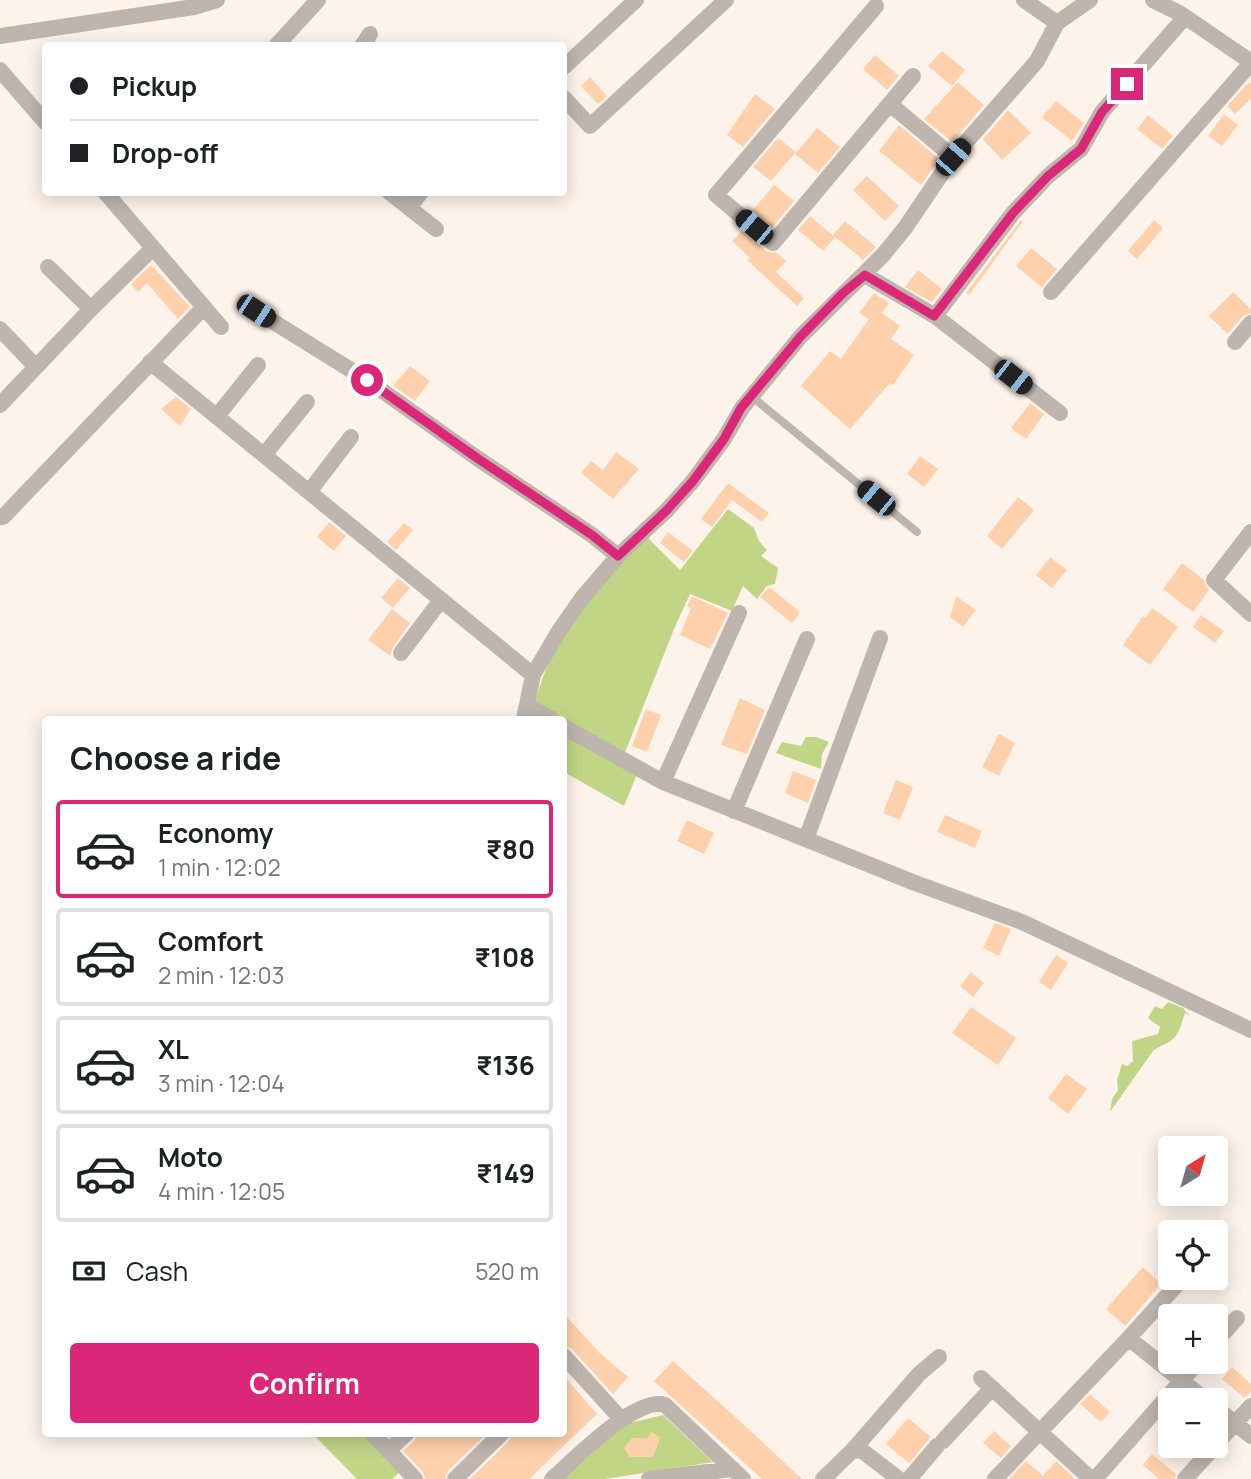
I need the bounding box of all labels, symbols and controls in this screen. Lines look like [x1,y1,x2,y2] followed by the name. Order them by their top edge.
[112,68,197,104] text: Pickup
[1111,68,1143,100] route end
[932,134,975,180] car
[112,135,218,171] text: Drop-off
[732,205,777,249] car
[233,291,280,331] car
[990,356,1037,398] car
[351,364,383,396] route start
[854,477,899,519] car
[70,736,281,780] text: Choose a ride
[158,815,273,851] text: Economy
[74,818,137,881] icon: car
[486,831,535,867] text: ₹80
[158,851,281,883] text: 1 min · 12:02
[158,923,264,959] text: Comfort
[74,926,137,989] icon: car
[475,939,535,975] text: ₹108
[158,959,284,991] text: 2 min · 12:03
[158,1031,189,1067] text: XL
[74,1034,137,1097] icon: car
[476,1047,535,1083] text: ₹136
[158,1067,285,1099] text: 3 min · 12:04
[1158,1136,1228,1206] north arrow
[1158,1136,1228,1458] map controls
[158,1139,223,1175] text: Moto
[74,1142,137,1205] icon: car
[476,1155,535,1191] text: ₹149
[158,1175,285,1207] text: 4 min · 12:05
[1158,1220,1228,1290] button: locate
[70,1252,108,1290] icon: cash
[126,1253,188,1289] text: Cash
[475,1255,539,1287] text: 520 m
[1158,1304,1228,1374] button: +
[70,1343,539,1423] button: Confirm
[1158,1388,1228,1458] button: −

